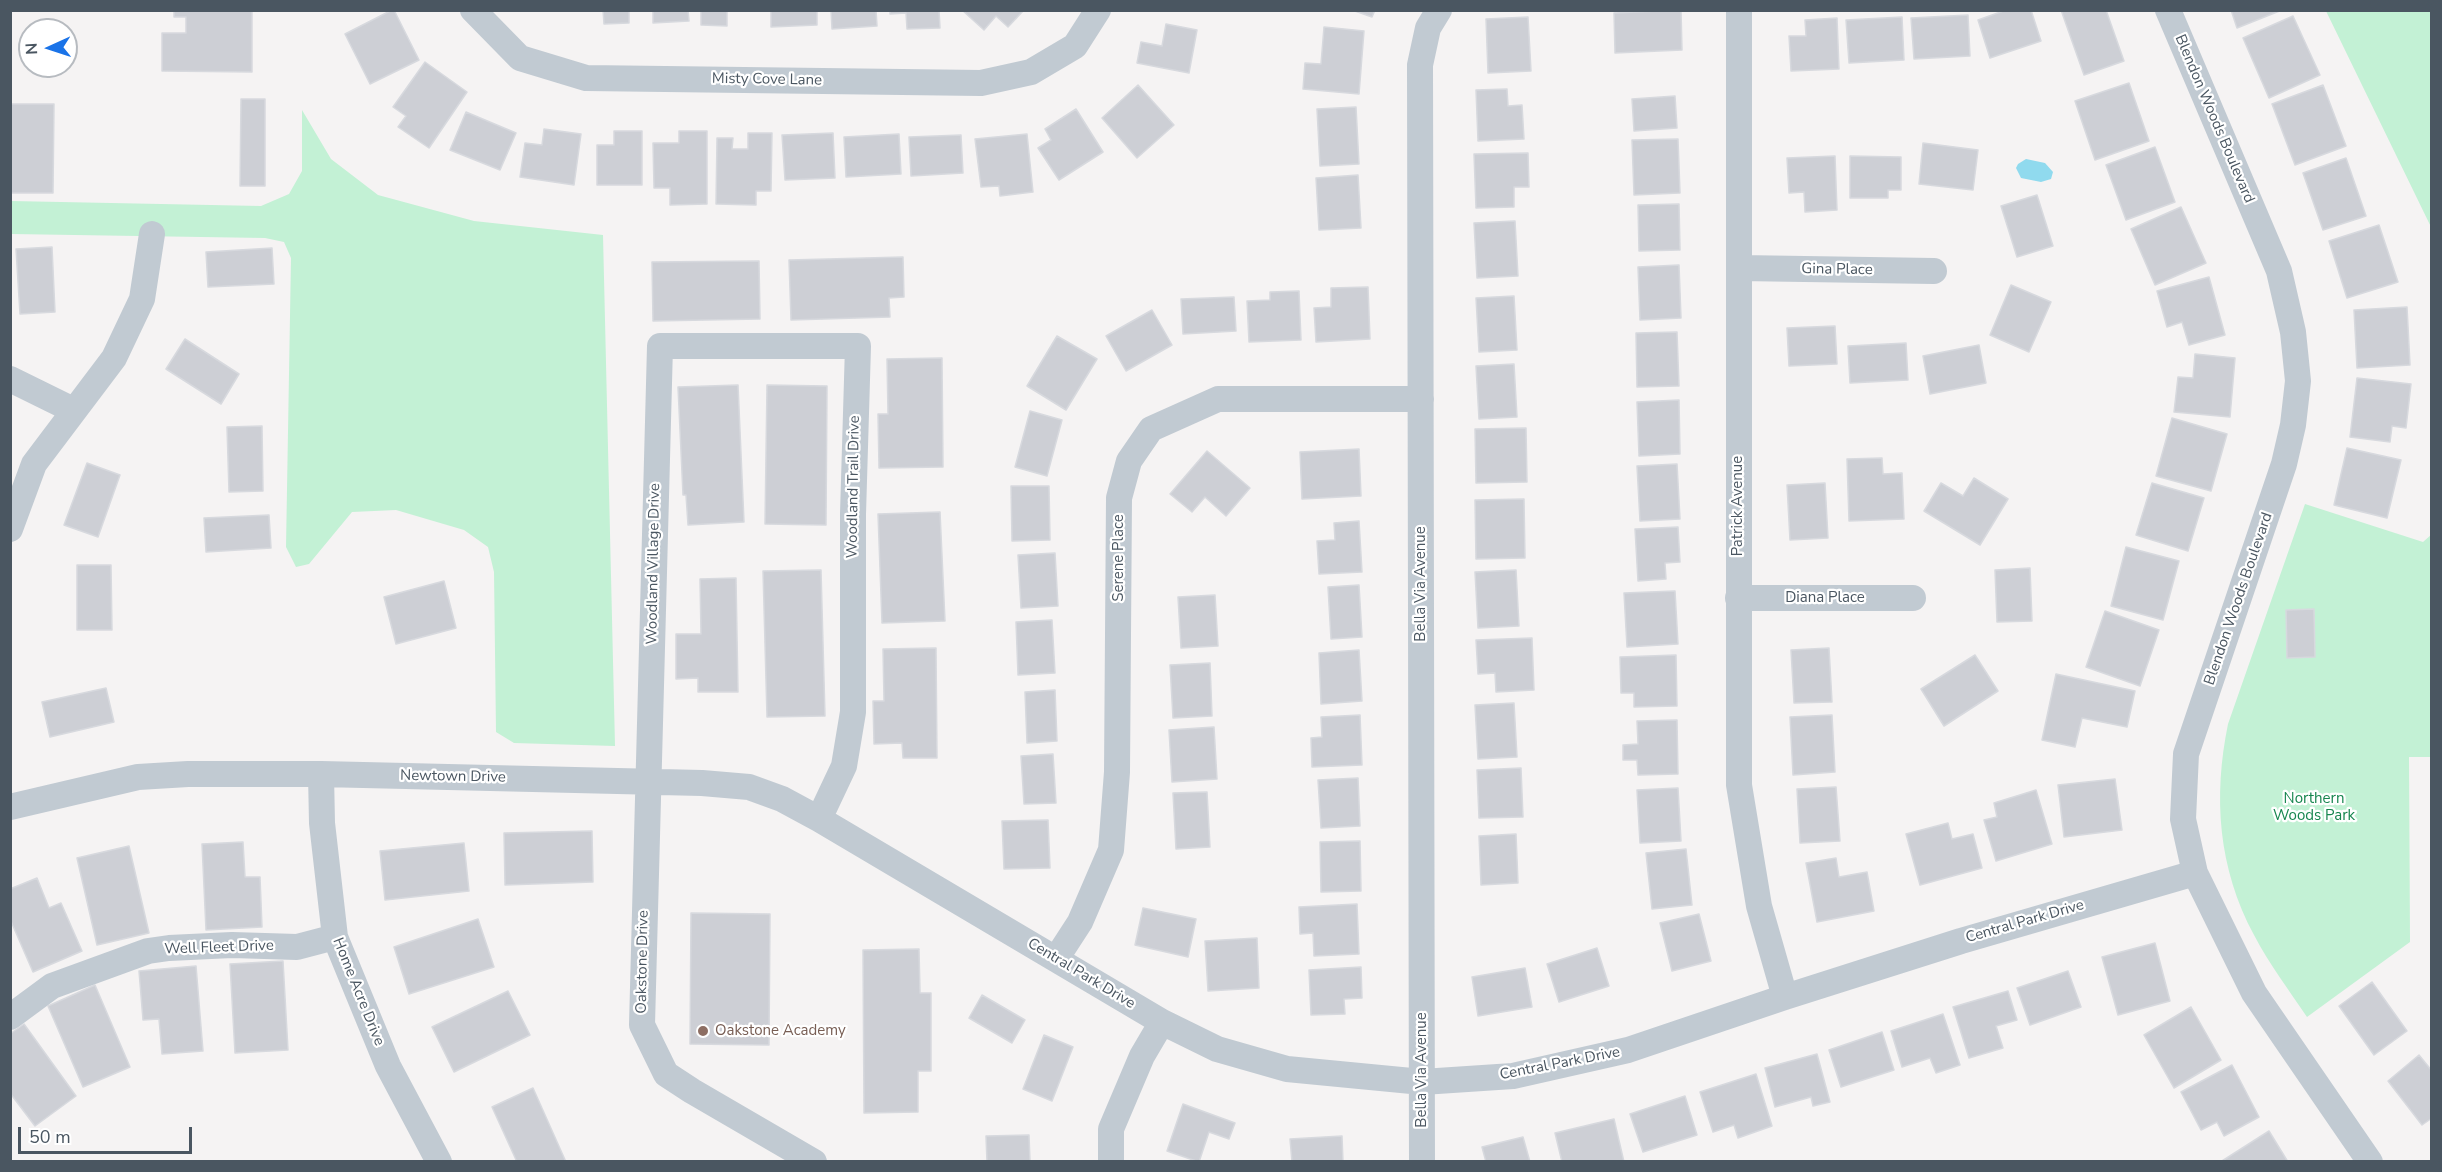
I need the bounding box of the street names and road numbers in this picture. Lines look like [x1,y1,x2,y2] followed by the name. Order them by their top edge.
[2170,32,2258,206] street label: Blendon Woods Boulevard
[712,70,822,90] street label: Misty Cove Lane
[1801,260,1873,280] street label: Gina Place
[844,415,864,559] street label: Woodland Trail Drive
[1729,456,1747,556] street label: Patrick Avenue
[644,483,664,645] street label: Woodland Village Drive
[2201,510,2277,688] street label: Blendon Woods Boulevard
[1110,514,1128,602] street label: Serene Place
[1412,526,1430,642] street label: Bella Via Avenue
[1785,589,1865,607] street label: Diana Place
[400,767,506,787] street label: Newtown Drive
[1964,897,2086,947] street label: Central Park Drive
[633,910,653,1014] street label: Oakstone Drive
[328,935,388,1049] street label: Home Acre Drive
[1024,935,1138,1013] street label: Central Park Drive
[164,937,274,959] street label: Well Fleet Drive
[1413,1012,1431,1128] street label: Bella Via Avenue
[1498,1044,1622,1084] street label: Central Park Drive

